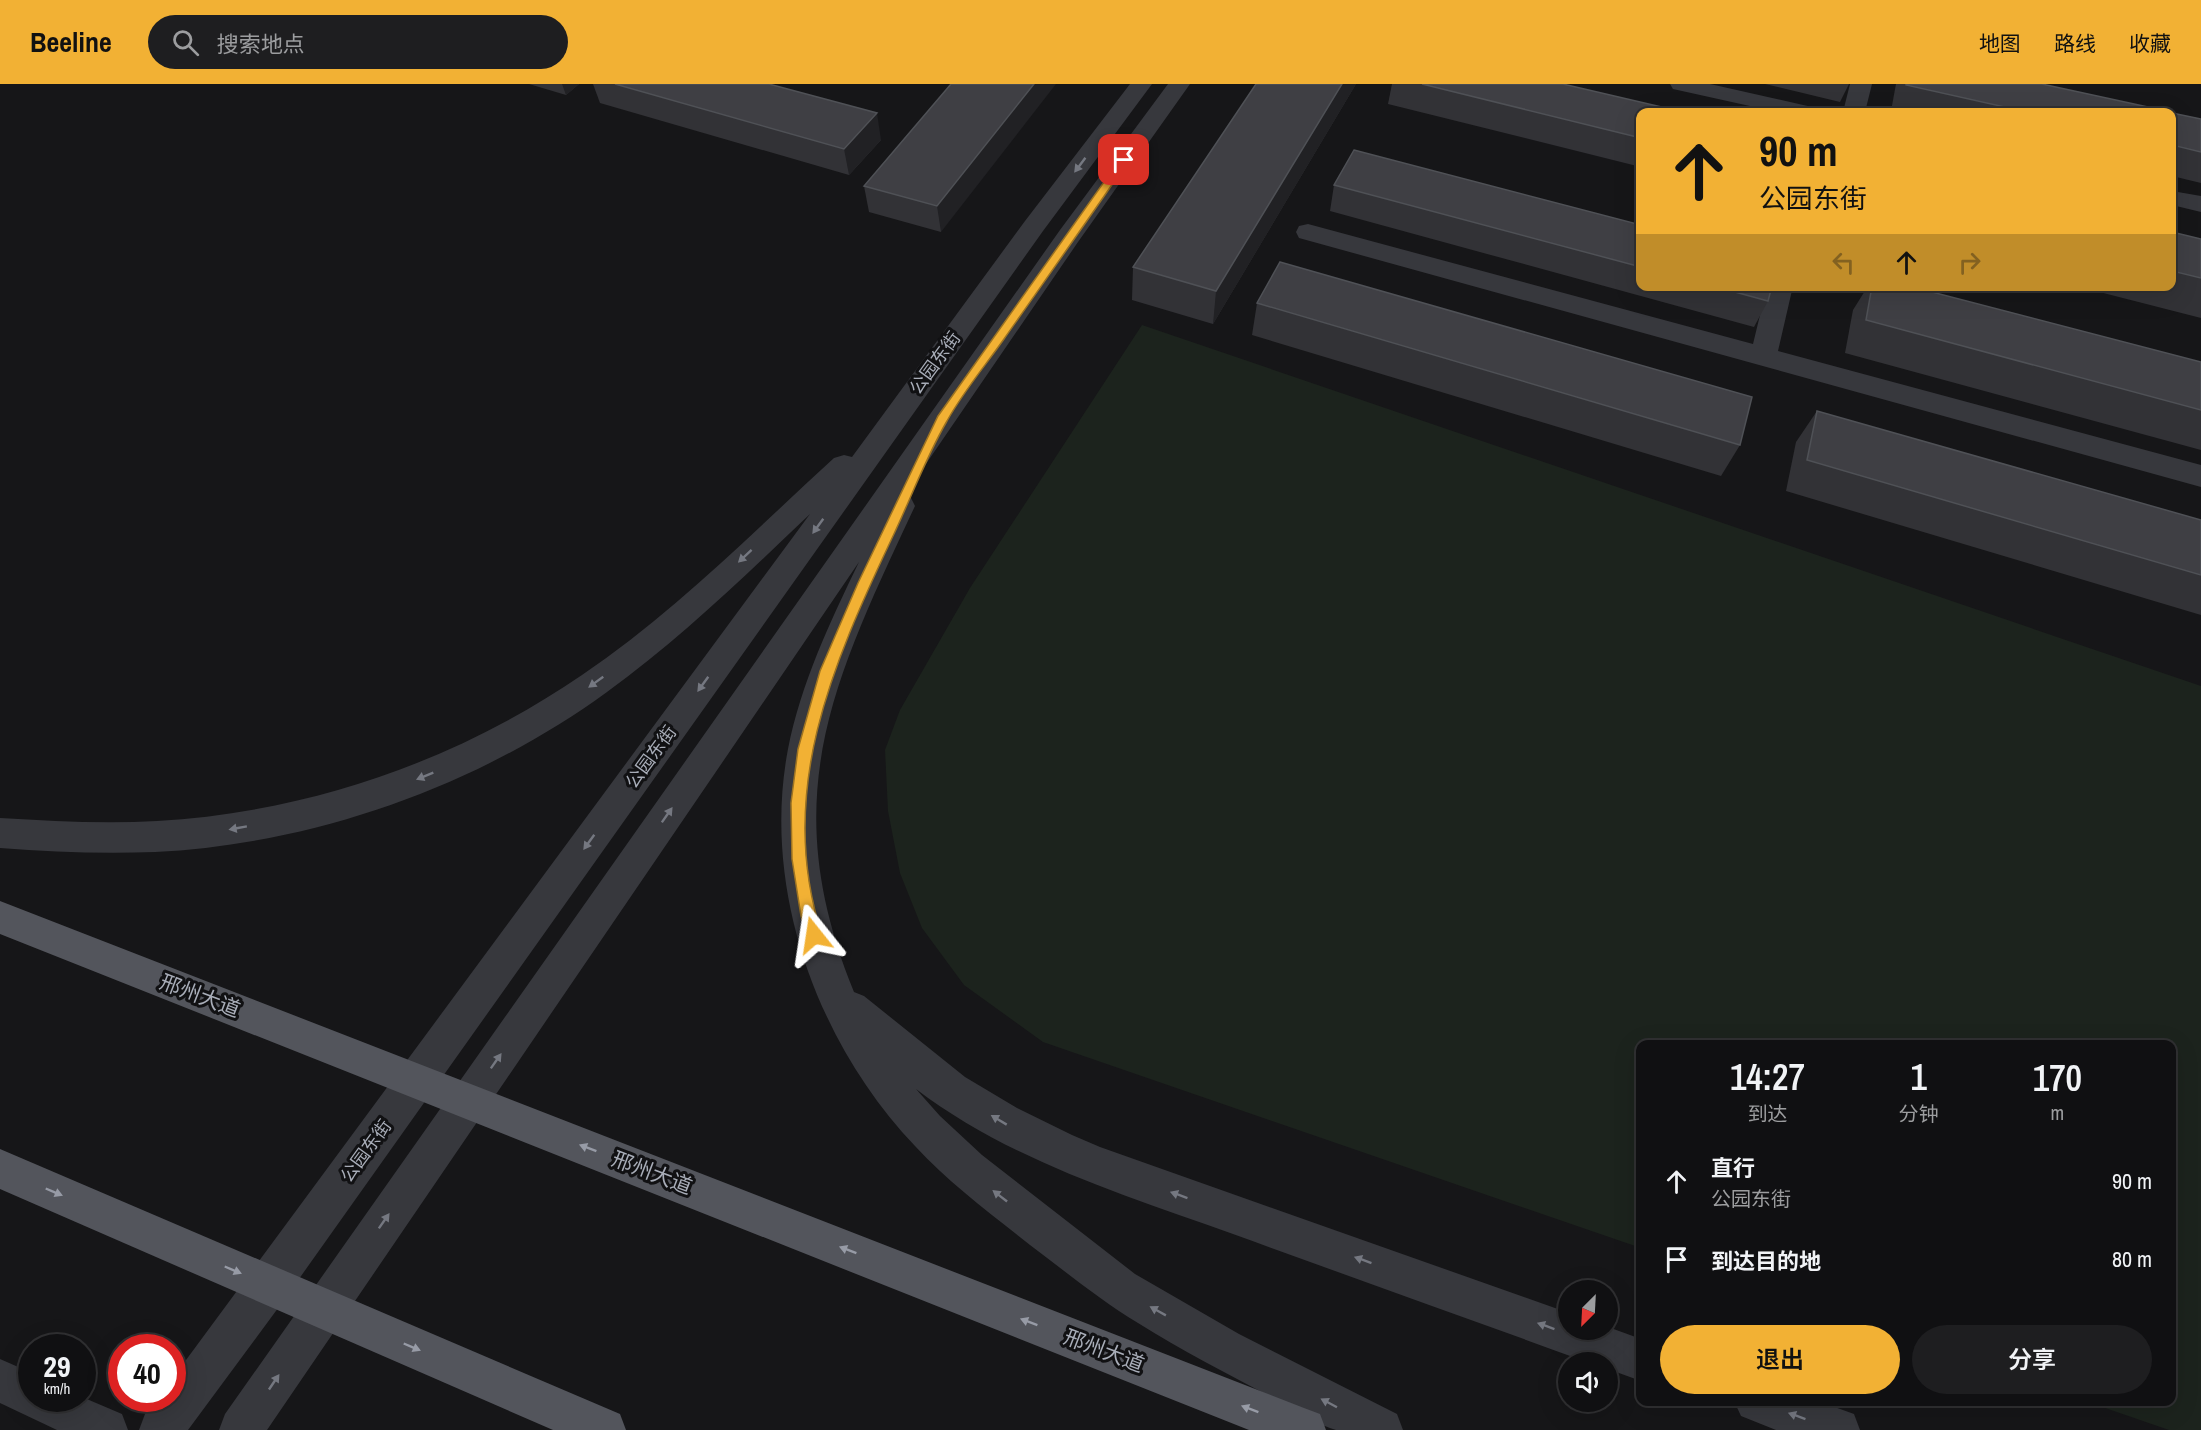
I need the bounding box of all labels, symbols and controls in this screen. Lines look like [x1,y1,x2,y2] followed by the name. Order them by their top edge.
[148,15,568,69] search box
[30,23,112,61] text: Beeline
[169,26,202,59] icon: search
[217,29,305,59] text: 搜索地点
[1979,29,2021,58] text: 地图
[2054,29,2096,58] text: 路线
[2129,29,2171,58] text: 收藏
[1759,123,1838,179] text: 90 m
[1660,132,1738,210] icon: ahead
[1098,134,1149,185] pin
[1107,143,1140,176] icon: arrive
[1075,157,1087,172] one-way arrow
[1759,180,1867,216] text: 公园东街
[1827,246,1860,279] icon: left
[1890,246,1923,279] icon: ahead
[1953,246,1986,279] icon: right
[903,326,966,399] street label: 公园东街
[812,519,824,534] one-way arrow
[738,549,753,562] one-way arrow
[588,676,604,688] one-way arrow
[697,676,709,692] one-way arrow
[619,720,682,793] street label: 公园东街
[416,771,434,781] one-way arrow
[661,807,673,823] one-way arrow
[229,824,248,833] one-way arrow
[583,834,595,850] one-way arrow
[782,903,846,967] position arrow
[156,967,245,1024] street label: 邢州大道
[490,1053,501,1069] one-way arrow
[1730,1053,1805,1101] text: 14:27
[1911,1053,1927,1101] text: 1
[2033,1054,2082,1102] text: 170
[2051,1099,2064,1126] text: m
[1747,1100,1787,1127] text: 到达
[1899,1100,1939,1127] text: 分钟
[334,1114,397,1187] street label: 公园东街
[990,1115,1007,1125] one-way arrow
[579,1143,597,1152] one-way arrow
[608,1144,697,1201] street label: 邢州大道
[1711,1153,1755,1183] text: 直行
[1660,1165,1693,1198] icon: ahead
[2112,1166,2152,1196] text: 90 m
[1711,1185,1791,1212] text: 公园东街
[45,1187,63,1197] one-way arrow
[1170,1189,1188,1199] one-way arrow
[993,1190,1008,1202] one-way arrow
[378,1213,389,1229] one-way arrow
[1660,1243,1693,1276] icon: arrive
[2112,1244,2152,1274] text: 80 m
[838,1245,856,1255] one-way arrow
[1711,1246,1821,1276] text: 到达目的地
[1354,1255,1372,1265] one-way arrow
[224,1265,241,1274] one-way arrow
[1558,1280,1618,1340] north arrow
[1558,1280,1618,1412] map controls
[1149,1306,1166,1316] one-way arrow
[1020,1317,1038,1326] one-way arrow
[1537,1320,1555,1330] one-way arrow
[1060,1322,1149,1379] street label: 邢州大道
[1660,1325,1900,1394] button: 退出
[1912,1325,2152,1394] button: 分享
[108,1334,186,1412] speed limit sign: 40
[403,1342,421,1352] one-way arrow
[43,1346,71,1386] text: 29
[1558,1352,1618,1412] button: sound
[268,1373,279,1390] one-way arrow
[44,1378,70,1399] text: km/h
[1321,1398,1338,1408] one-way arrow
[1240,1403,1258,1413] one-way arrow
[1788,1410,1806,1420] one-way arrow

